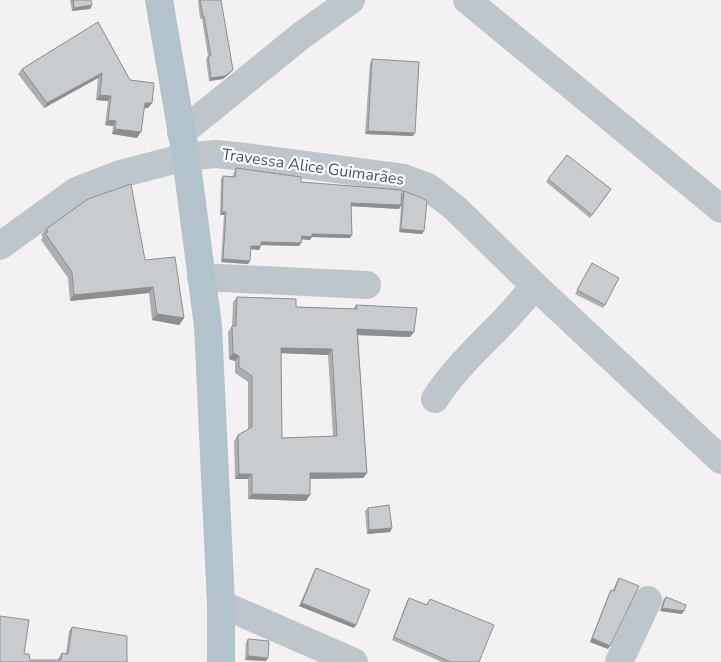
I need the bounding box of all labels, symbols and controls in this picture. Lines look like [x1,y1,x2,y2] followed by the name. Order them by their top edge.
[220,143,406,191] street label: Travessa Alice Guimarães

